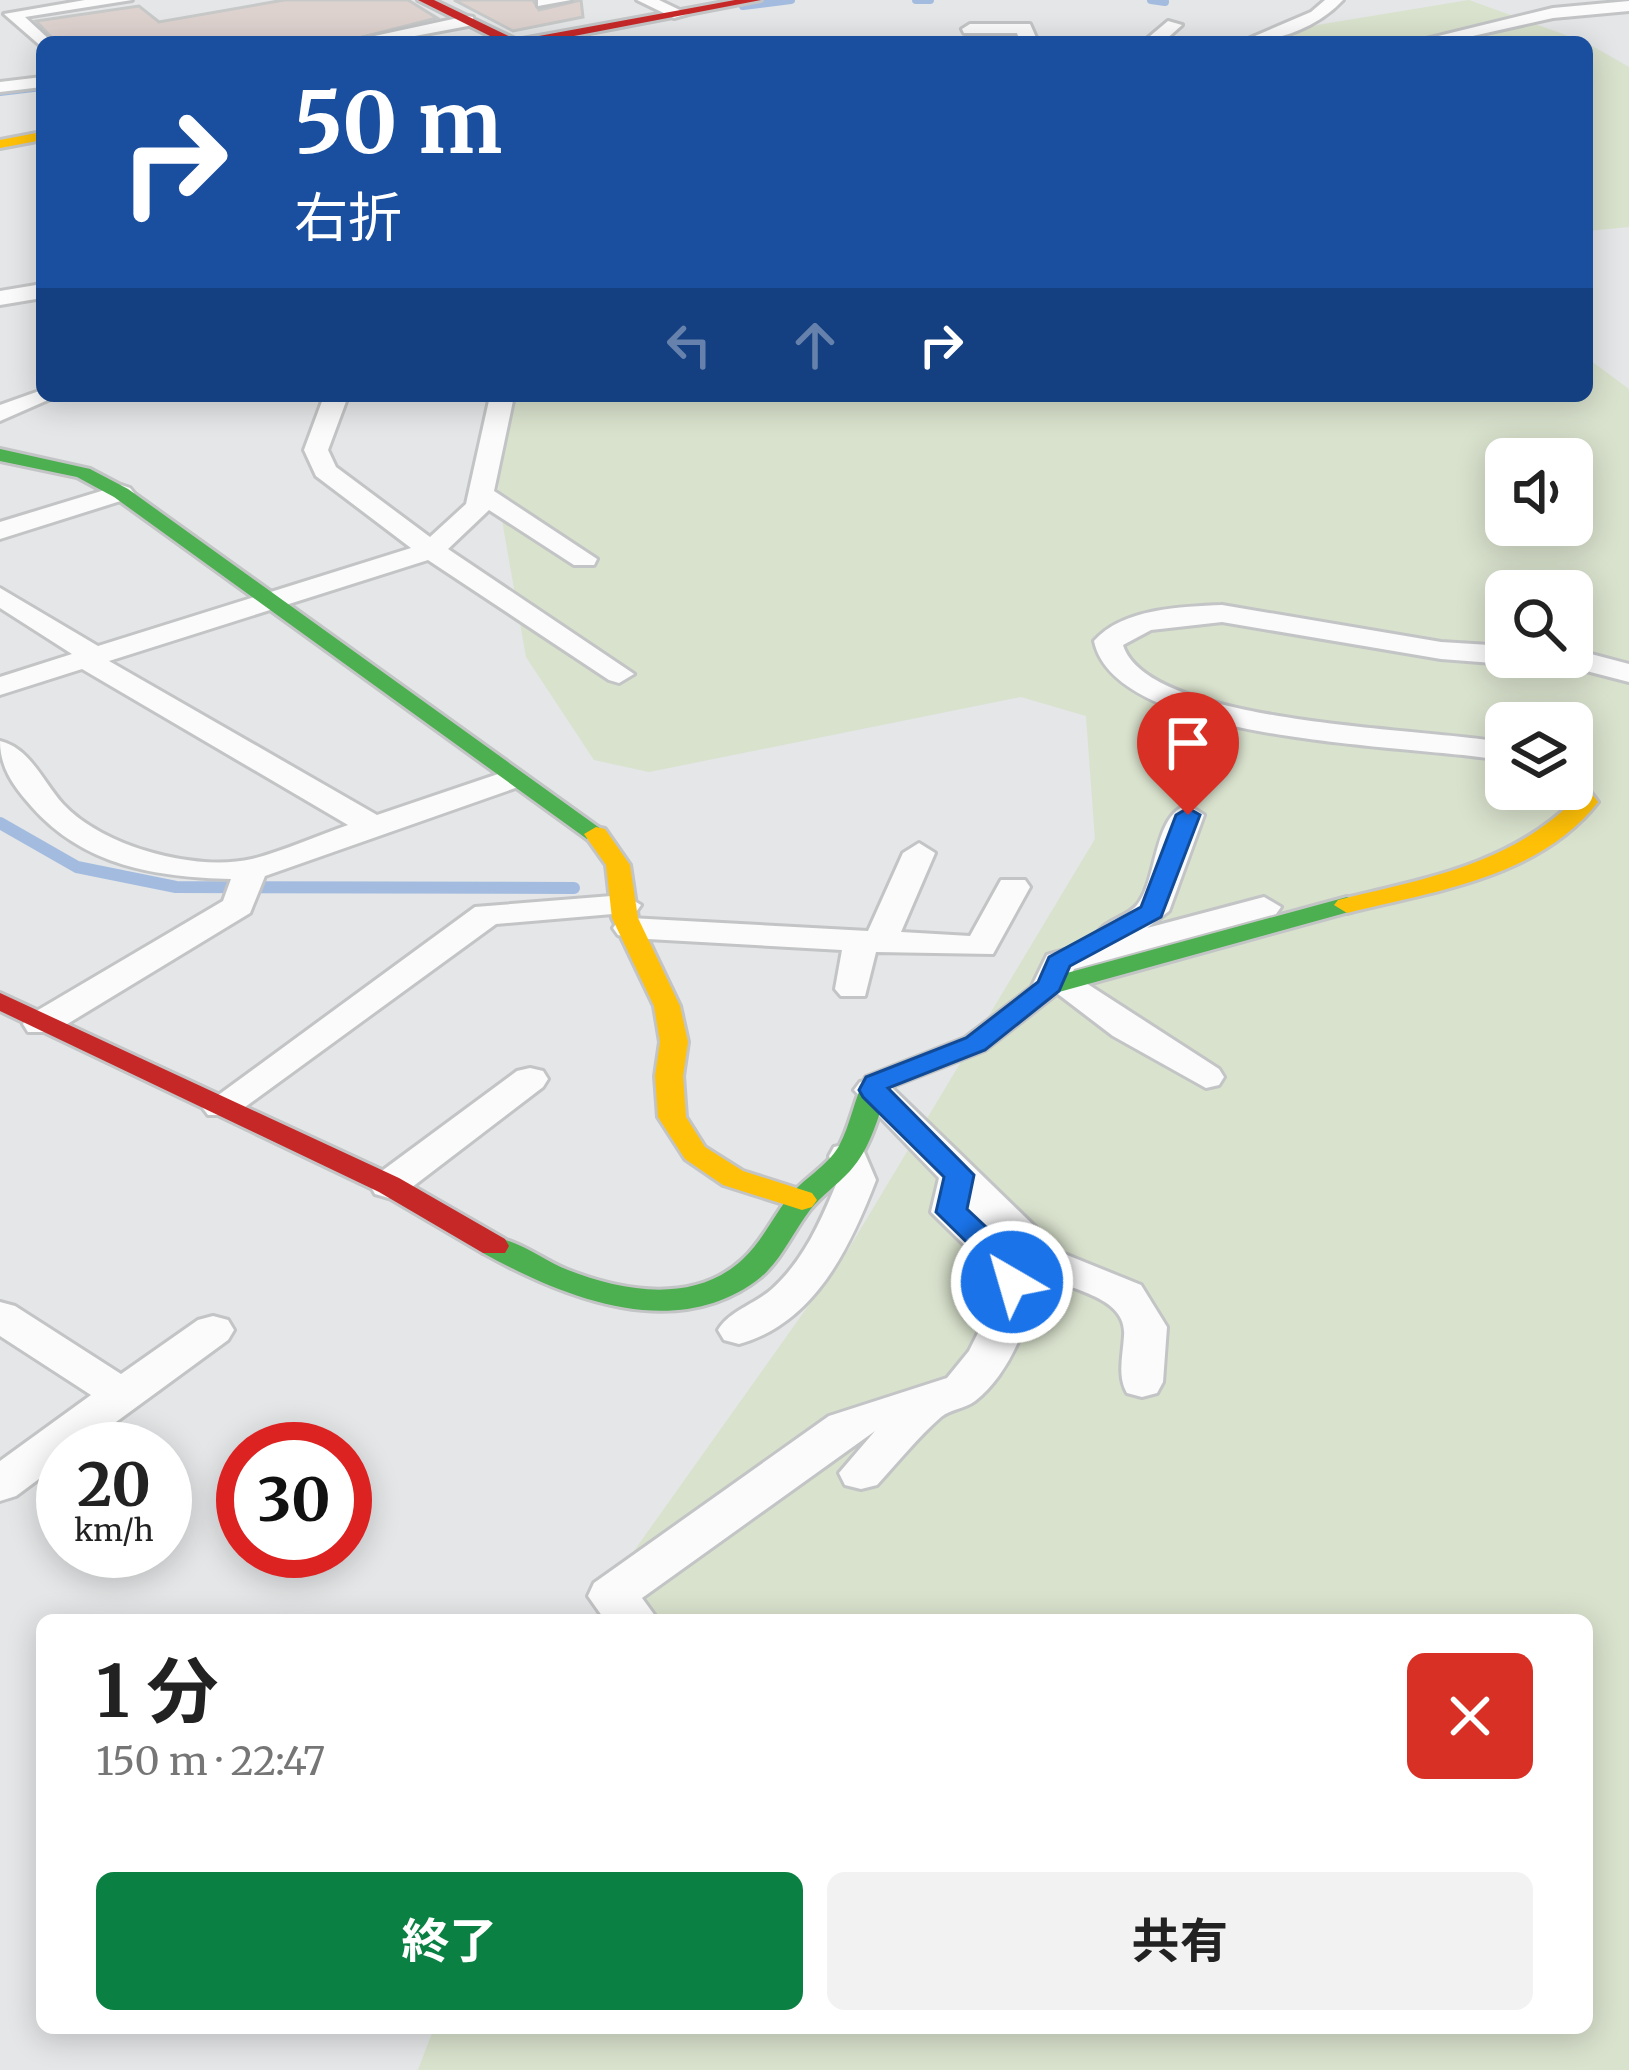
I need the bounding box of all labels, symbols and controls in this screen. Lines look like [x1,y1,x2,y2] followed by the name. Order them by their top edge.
[294,70,502,176] text: 50 m
[96,84,252,240] icon: right
[294,184,402,252] text: 右折
[656,312,722,378] icon: left
[782,312,848,378] icon: ahead
[908,312,974,378] icon: right
[1485,438,1593,810] map controls
[1485,438,1593,546] button: sound
[1485,570,1593,678] button: search
[1137,692,1239,815] pin
[1485,702,1593,810] button: layers
[1155,710,1221,776] icon: arrive
[949,1219,1075,1345] position arrow
[216,1422,372,1578] speed limit sign: 30
[77,1447,151,1522] text: 20
[74,1511,154,1549] text: km/h
[96,1646,218,1737] text: 1 分
[1407,1653,1533,1779] button: close
[96,1737,325,1786] text: 150 m · 22:47
[96,1872,803,2010] button: 終了
[827,1872,1533,2010] button: 共有

